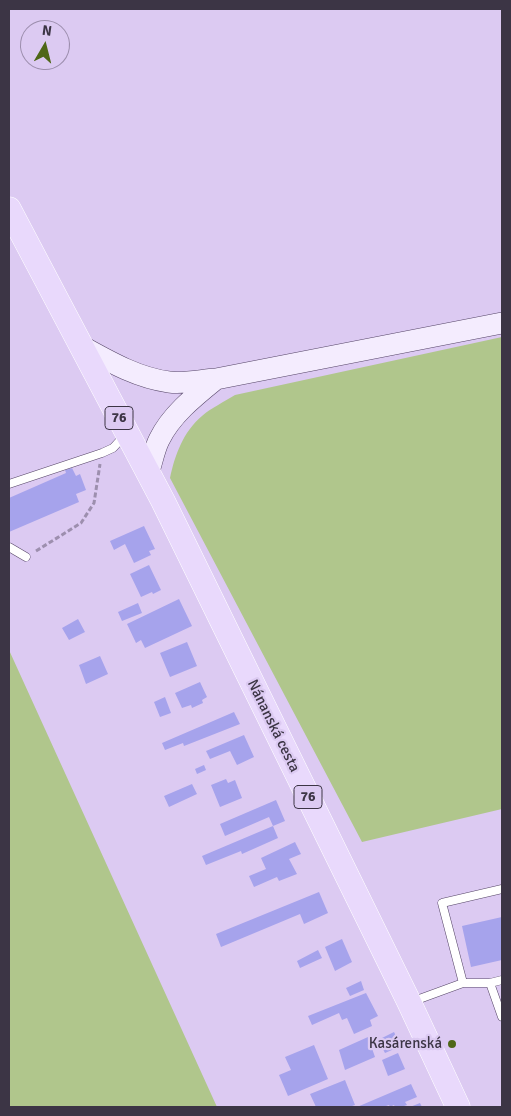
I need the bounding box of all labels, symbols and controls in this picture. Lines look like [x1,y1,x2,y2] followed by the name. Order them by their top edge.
[20,20,70,70] north arrow
[41,22,53,40] text: N
[105,406,133,429] road number: 76
[243,677,303,775] street label: Nánanská cesta
[294,786,322,809] road number: 76
[369,1035,442,1053] place label: Kasárenská
[446,1038,458,1050] marker: Kasárenská

